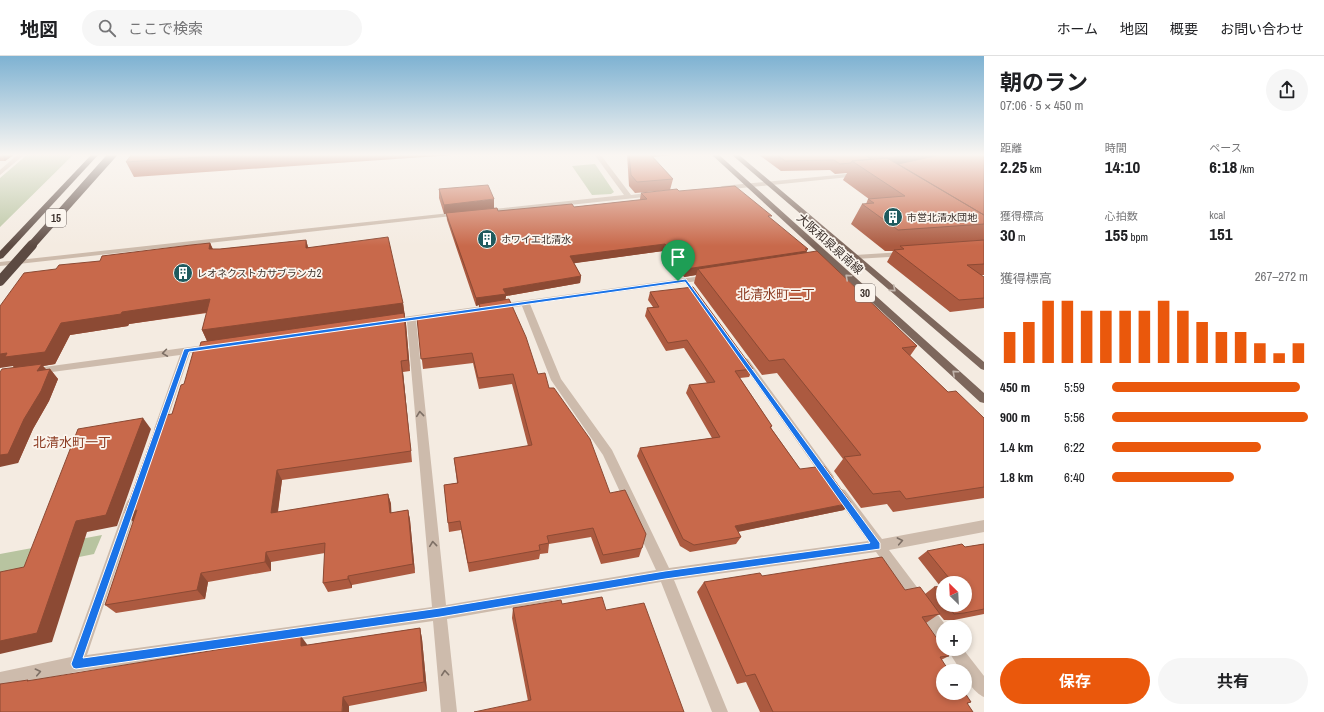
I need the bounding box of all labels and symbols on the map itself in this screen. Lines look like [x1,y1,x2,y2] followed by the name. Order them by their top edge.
[882,206,904,228] building icon: 市営北清水団地
[46,209,66,227] road number: 15
[793,210,867,278] street label: 大阪和泉泉南線
[907,211,978,224] place label: 市営北清水団地
[476,228,498,250] building icon: ホワイエ北清水
[501,233,571,246] place label: ホワイエ北清水
[661,240,695,281] pin
[172,262,194,284] building icon: レオネクストカサブランカ2
[197,267,322,280] place label: レオネクストカサブランカ2
[845,274,853,282] one-way arrow
[855,284,875,302] road number: 30
[888,285,895,292] one-way arrow
[737,286,815,303] district label: 北清水町二丁
[162,348,168,357] one-way arrow
[952,370,960,378] one-way arrow
[416,411,425,417] one-way arrow
[33,434,111,451] district label: 北清水町一丁
[897,538,903,546] one-way arrow
[429,541,438,547] one-way arrow
[936,576,972,612] north arrow
[35,669,41,677] one-way arrow
[441,670,450,676] one-way arrow

